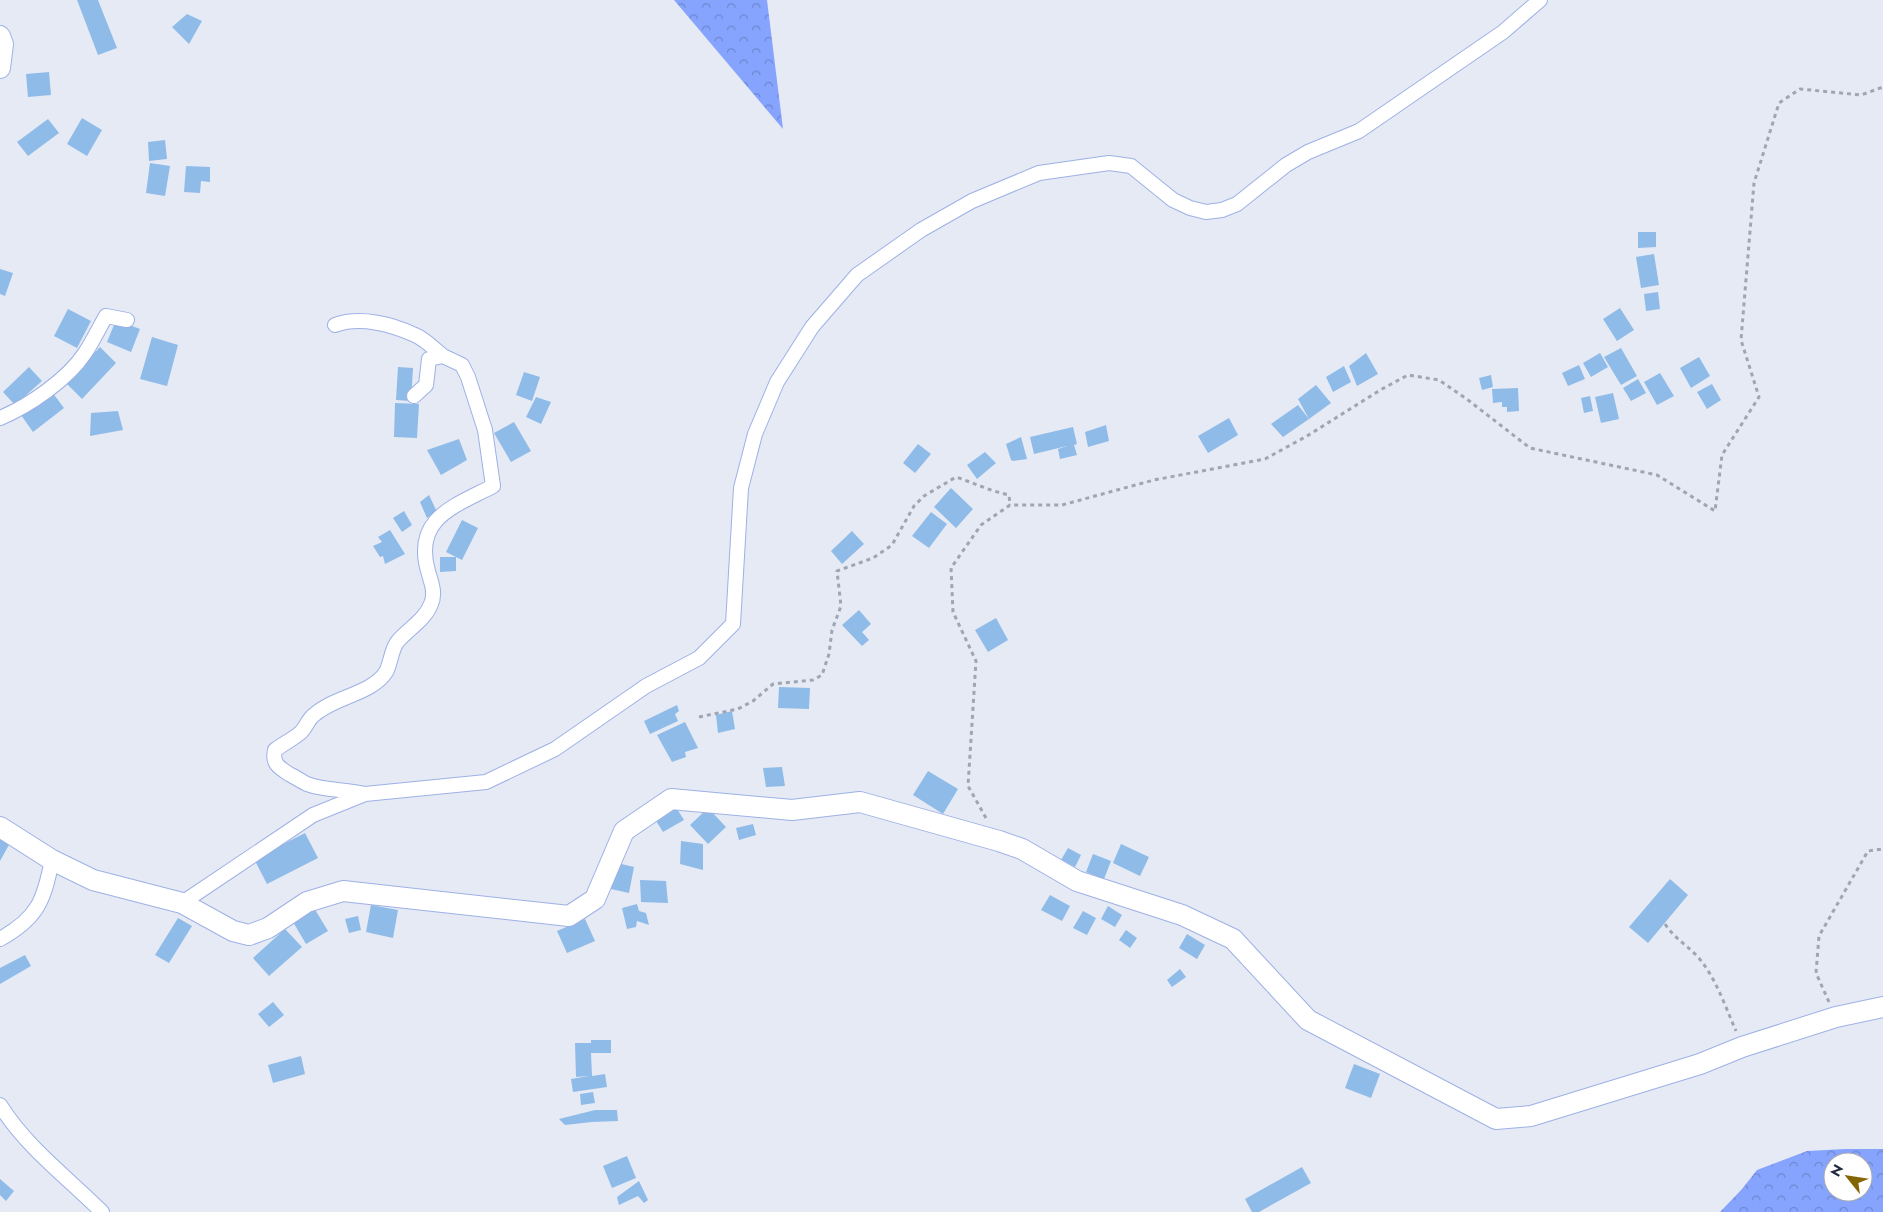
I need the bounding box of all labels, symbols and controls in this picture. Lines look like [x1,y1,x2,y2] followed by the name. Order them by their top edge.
[1823,1152,1873,1202] north arrow
[1825,1161,1848,1180] text: N

